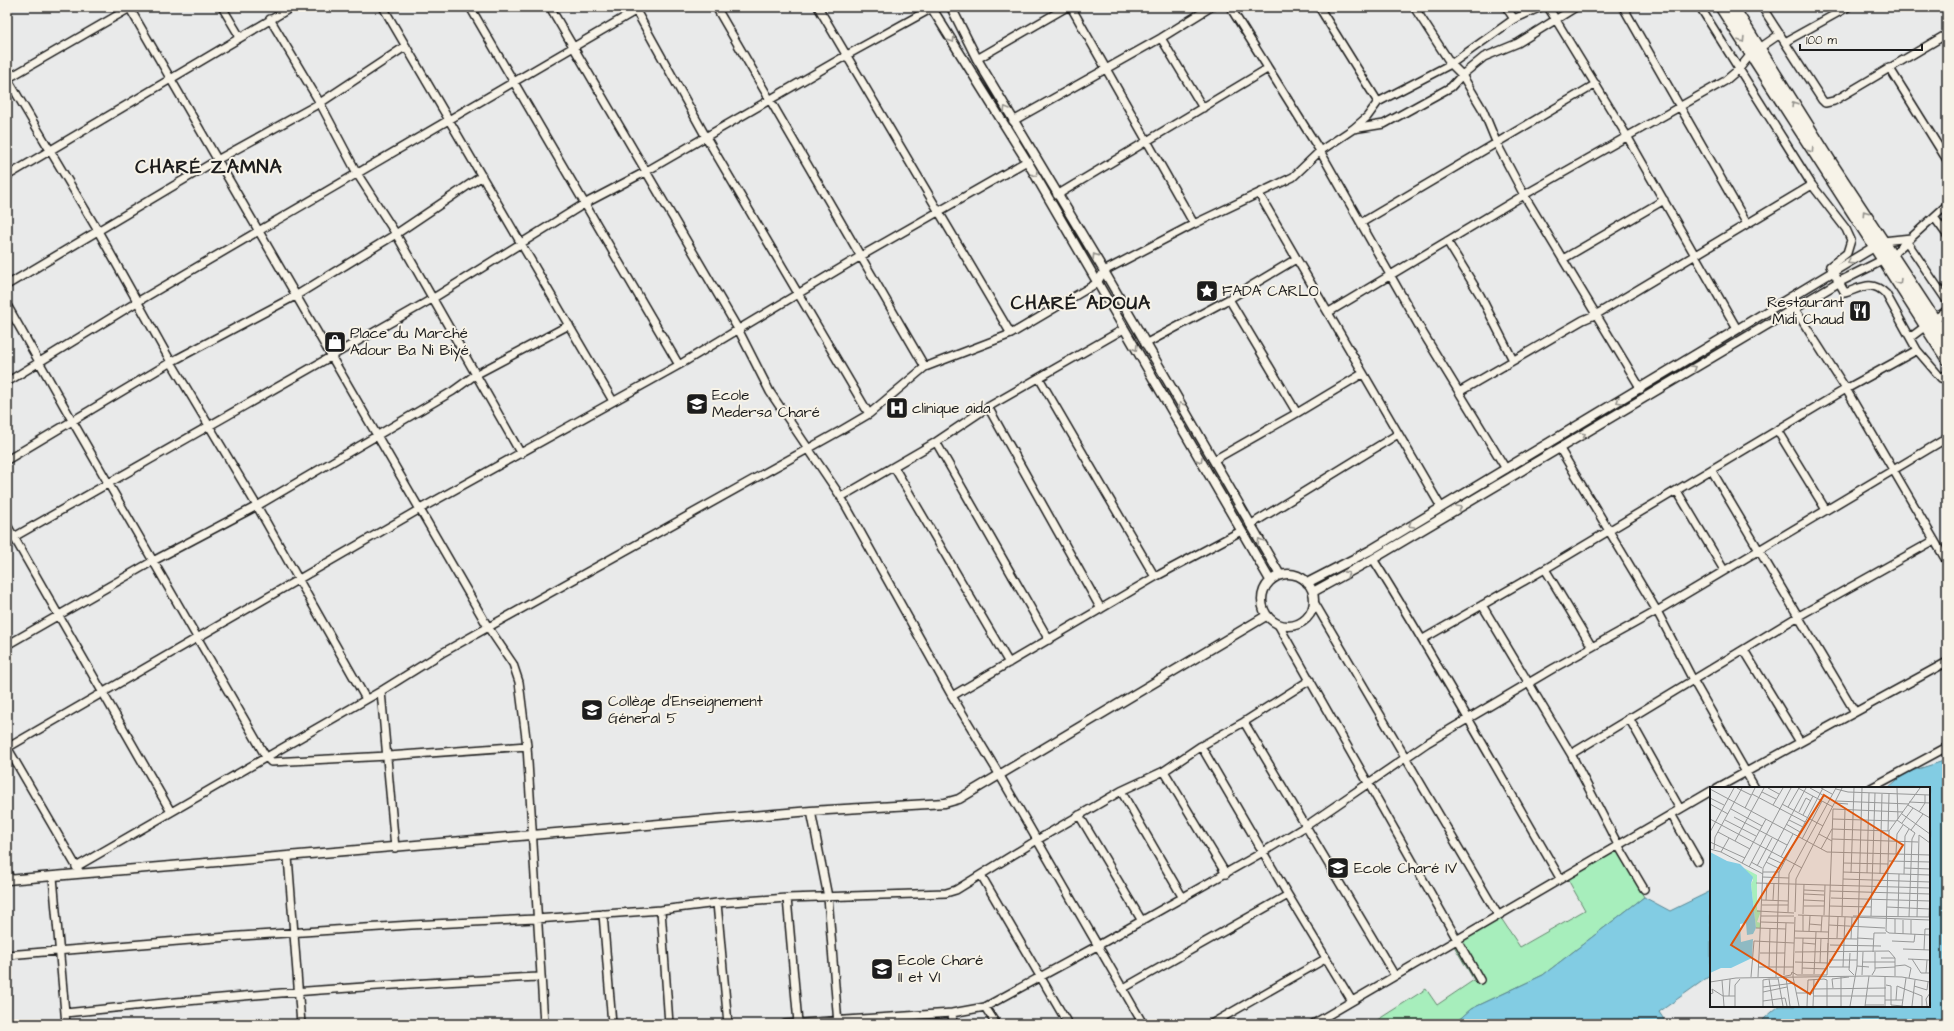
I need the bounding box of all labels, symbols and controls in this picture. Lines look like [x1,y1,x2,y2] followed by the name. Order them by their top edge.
[1800,26,1922,52] scale bar
[1806,32,1837,49] text: 100 m
[947,36,955,43] one-way arrow
[1737,36,1745,43] one-way arrow
[1791,101,1799,108] one-way arrow
[1003,106,1010,113] one-way arrow
[1807,146,1814,153] one-way arrow
[135,154,283,181] district label: CHARÉ ZAMNA
[1030,170,1037,178] one-way arrow
[1863,210,1870,217] one-way arrow
[1092,253,1099,260] one-way arrow
[1847,257,1854,265] one-way arrow
[1194,278,1220,304] place icon: FADA CARLO
[1894,278,1901,285] one-way arrow
[1222,281,1319,302] place label: FADA CARLO
[1011,290,1151,317] district label: CHARÉ ADOUA
[1767,292,1844,330] place label: Restaurant Midi Chaud
[1847,298,1873,324] restaurant icon: Restaurant Midi Chaud
[350,323,469,362] place label: Place du Marché Adour Ba Ni Biyé
[322,329,348,355] shop icon: Place du Marché Adour Ba Ni Biyé
[1130,344,1138,351] one-way arrow
[1690,365,1697,372] one-way arrow
[712,385,820,423] place label: Ecole Medersa Charé
[684,391,710,417] school or university icon: Ecole Medersa Charé
[884,395,910,421] hospital icon: clinique aida
[1616,397,1623,404] one-way arrow
[912,398,991,419] place label: clinique aida
[1179,402,1186,409] one-way arrow
[1579,432,1586,439] one-way arrow
[1196,456,1203,463] one-way arrow
[1455,505,1462,513] one-way arrow
[1408,521,1415,528] one-way arrow
[1258,538,1265,545] one-way arrow
[1343,571,1350,578] one-way arrow
[608,691,763,729] place label: Collège d'Enseignement Géneral 5
[579,697,605,723] school or university icon: Collège d'Enseignement Géneral 5
[1710,787,1930,1007] inset map
[1325,855,1351,881] school or university icon: Ecole Charé IV
[1354,858,1458,879] place label: Ecole Charé IV
[898,950,983,988] place label: Ecole Charé II et VI
[869,956,895,982] school or university icon: Ecole Charé II et VI

